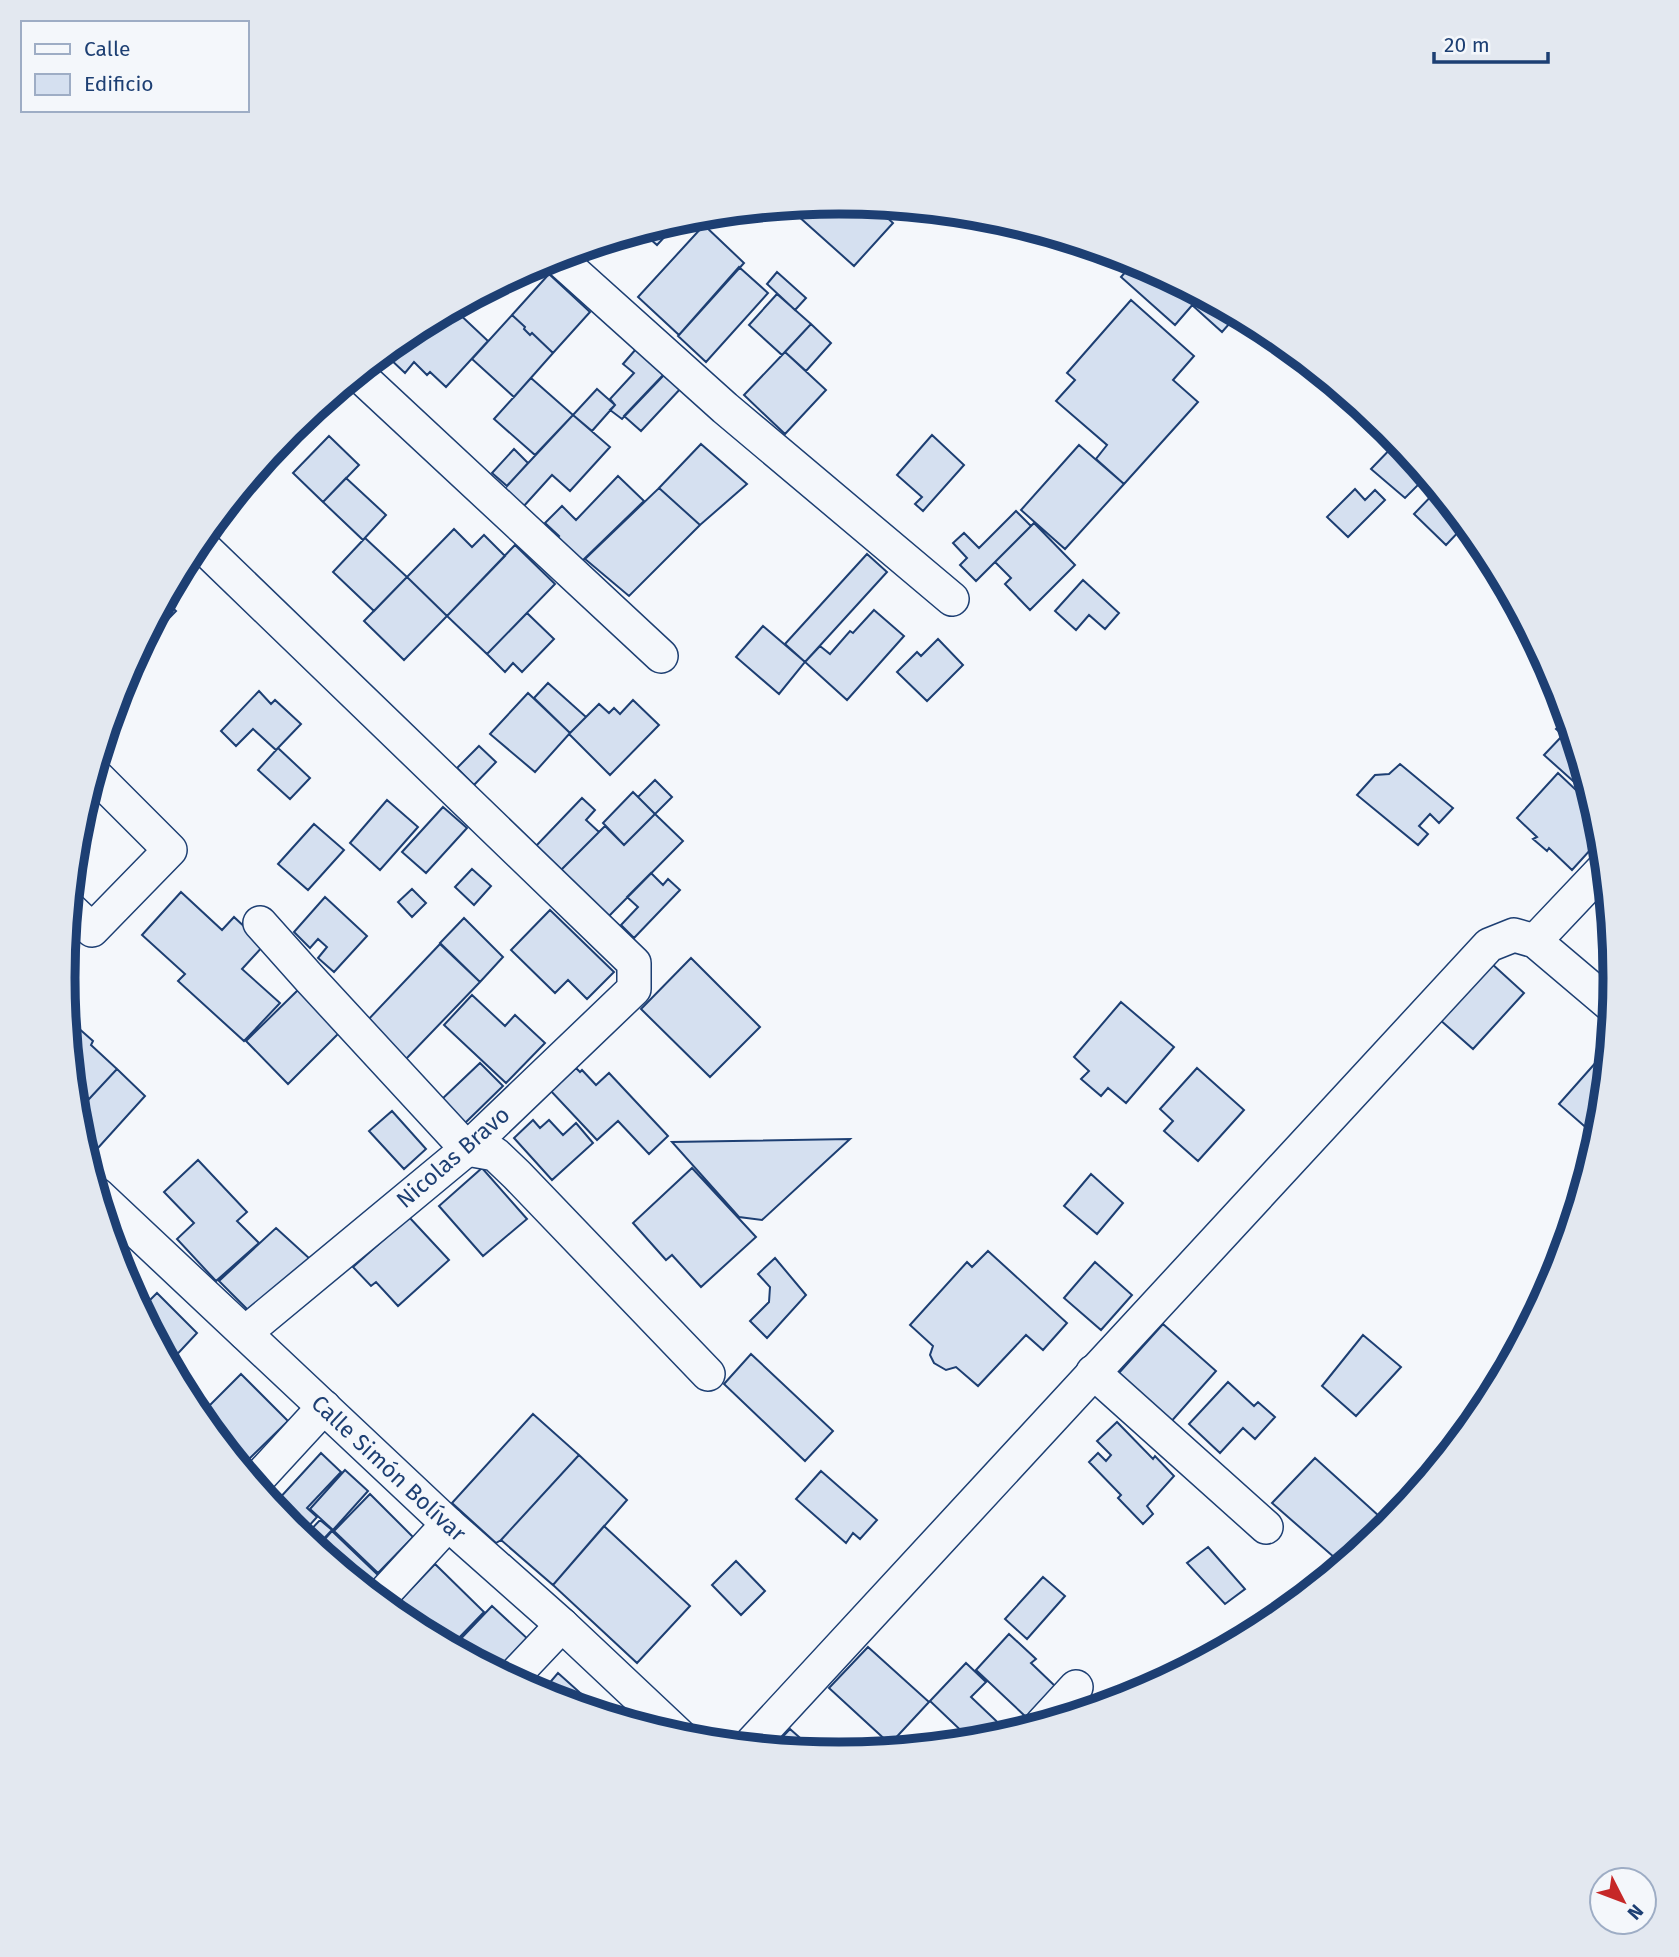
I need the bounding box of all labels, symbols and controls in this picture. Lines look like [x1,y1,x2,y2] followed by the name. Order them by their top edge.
[21,21,248,112] legend
[1434,21,1548,65] scale bar
[1444,32,1490,58] text: 20 m
[84,36,130,62] text: Calle
[84,71,154,97] text: Edificio
[391,1100,515,1214] street label: Nicolas Bravo
[306,1389,472,1548] street label: Calle Simón Bolívar
[1588,1866,1658,1936] north arrow
[1622,1900,1648,1924] text: N

